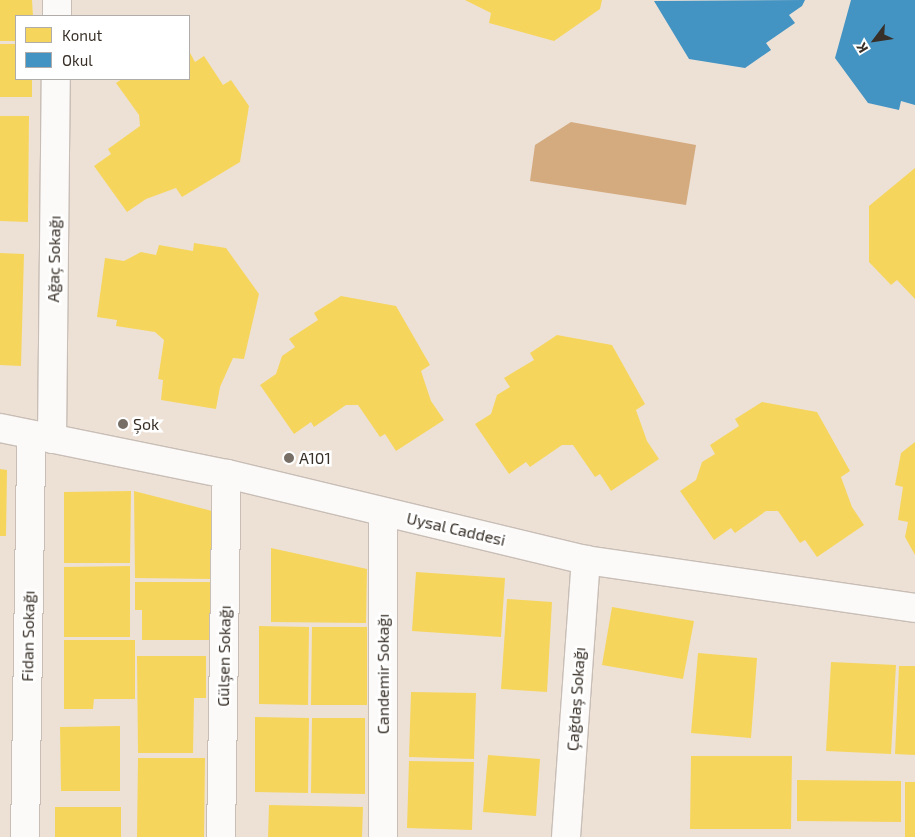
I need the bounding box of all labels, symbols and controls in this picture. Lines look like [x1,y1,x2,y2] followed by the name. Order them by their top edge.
[15,15,190,80] legend
[850,15,900,65] north arrow
[62,26,102,44] text: Konut
[852,40,871,56] text: K
[62,51,93,69] text: Okul
[44,215,64,303] street label: Ağaç Sokağı
[133,414,159,434] place label: Şok
[117,418,129,430] marker: Şok
[299,448,331,468] place label: A101
[283,452,295,464] marker: A101
[404,508,508,550] street label: Uysal Caddesi
[18,590,38,682] street label: Fidan Sokağı
[214,605,234,707] street label: Gülşen Sokağı
[373,614,393,734] street label: Candemir Sokağı
[563,646,589,752] street label: Çağdaş Sokağı

